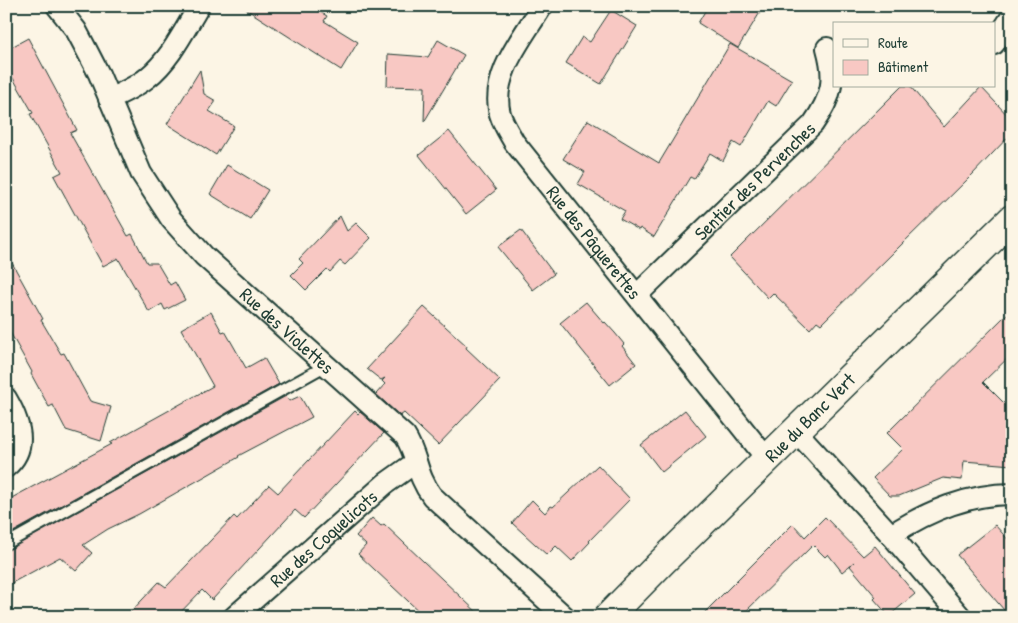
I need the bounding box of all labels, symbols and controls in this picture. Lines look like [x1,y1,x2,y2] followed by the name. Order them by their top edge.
[833,22,996,88] legend
[878,32,908,53] text: Route
[878,56,929,77] text: Bâtiment
[688,116,821,246] street label: Sentier des Pervenches
[541,180,647,304] street label: Rue des Pâquerettes
[235,281,340,380] street label: Rue des Violettes
[759,367,861,467] street label: Rue du Banc Vert
[264,484,383,593] street label: Rue des Coquelicots

